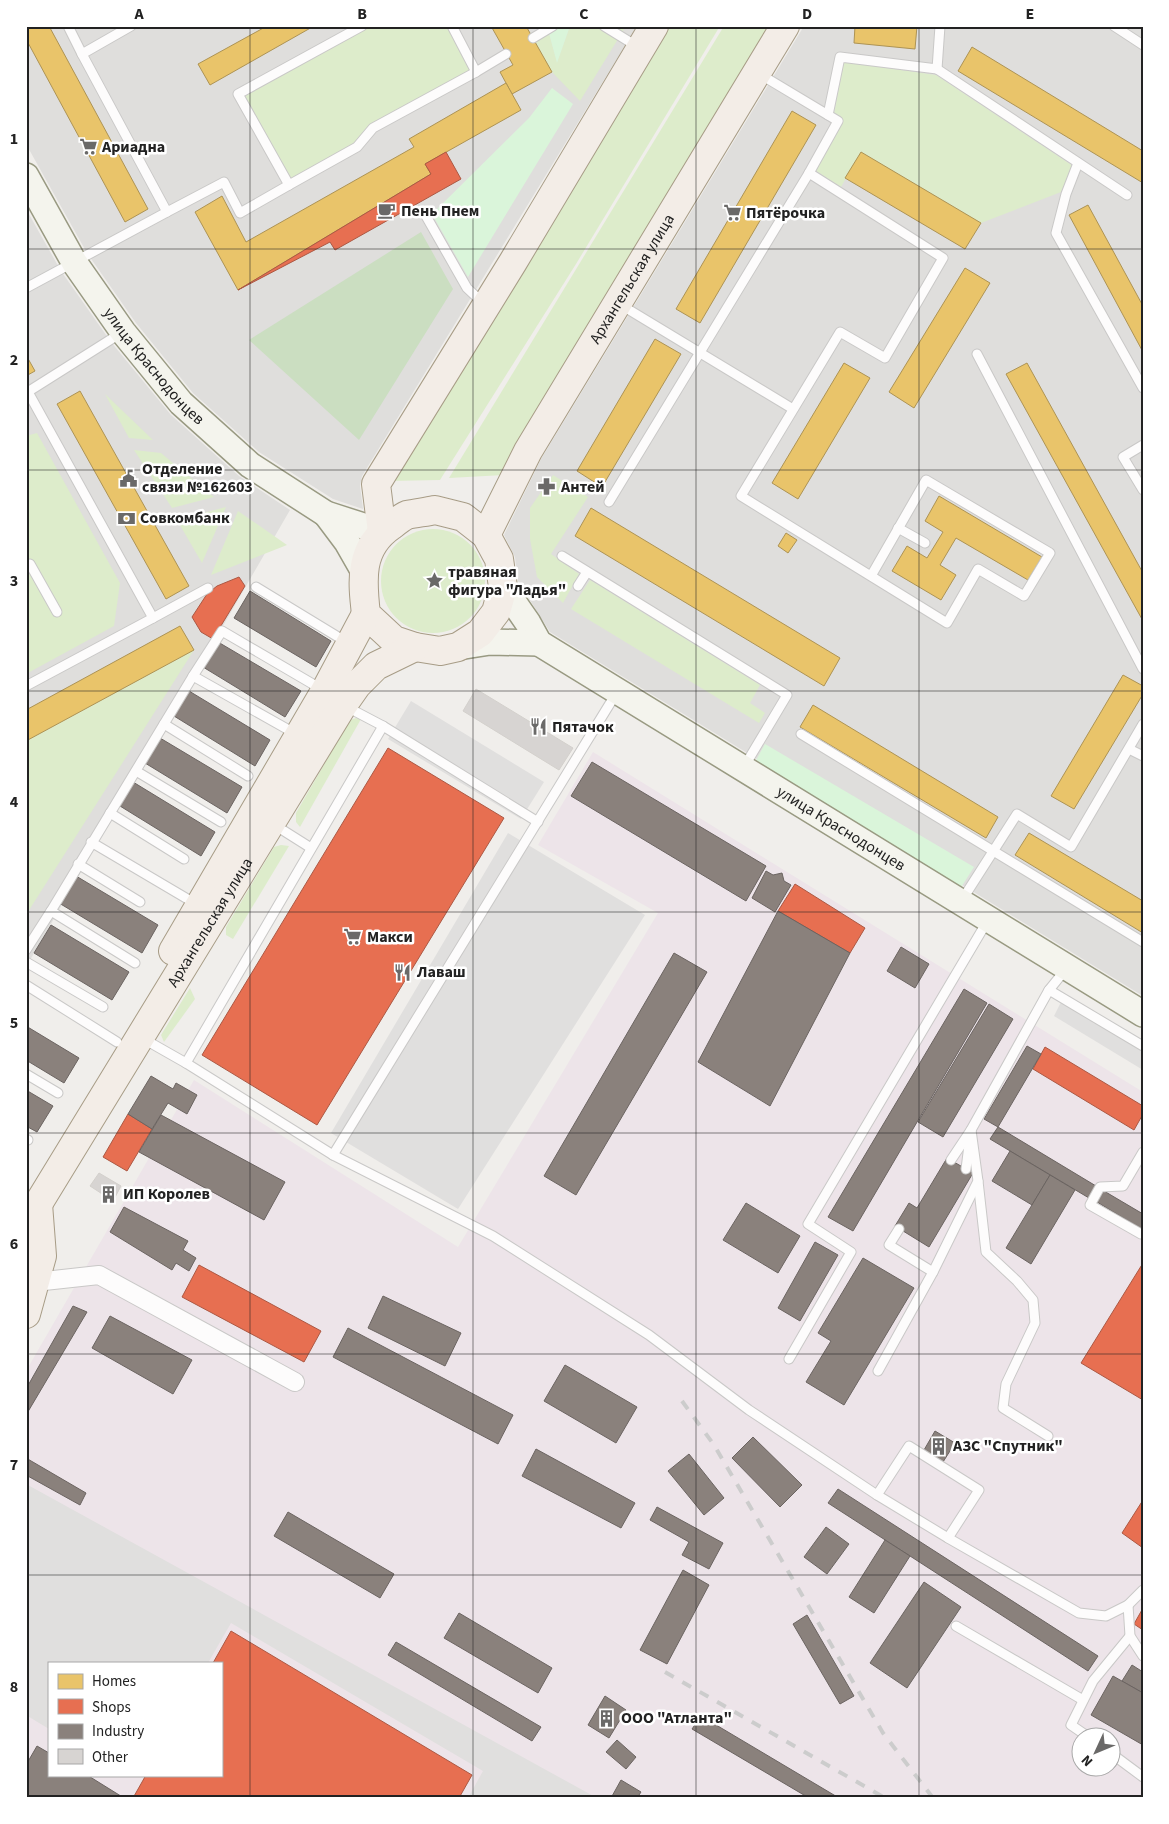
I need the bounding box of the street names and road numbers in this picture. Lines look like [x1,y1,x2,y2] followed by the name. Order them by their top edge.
[584,210,680,348] street label: Архангельская улица
[98,303,209,430] street label: улица Краснодонцев
[772,781,910,876] street label: улица Краснодонцев
[162,853,258,991] street label: Архангельская улица

